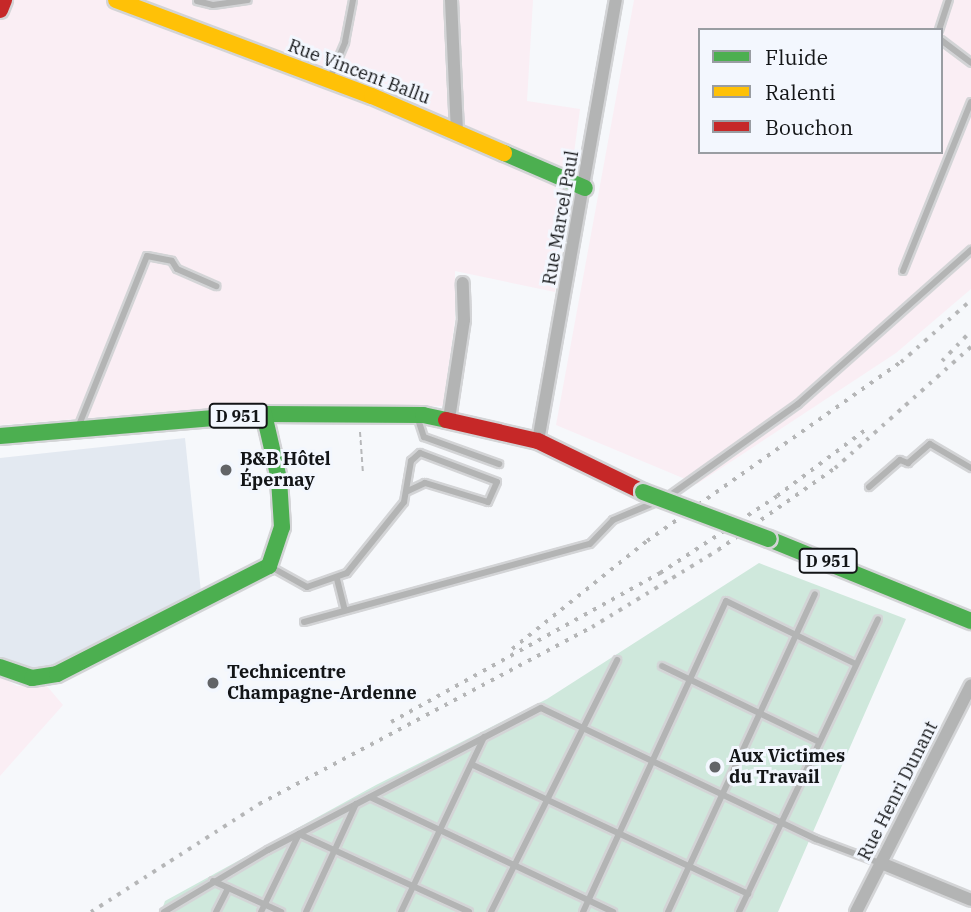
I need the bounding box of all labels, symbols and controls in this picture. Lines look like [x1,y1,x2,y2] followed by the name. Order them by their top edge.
[698,28,943,154] legend
[285,35,433,109] street label: Rue Vincent Ballu
[765,43,828,71] text: Fluide
[765,78,836,106] text: Ralenti
[765,113,853,141] text: Bouchon
[539,149,583,287] street label: Rue Marcel Paul
[208,404,268,428] road number: D 951
[240,449,331,491] place label: B&B Hôtel Épernay
[218,462,234,478] marker: B&B Hôtel Épernay
[798,548,858,574] road number: D 951
[227,662,417,704] place label: Technicentre Champagne-Ardenne
[205,675,221,691] marker: Technicentre Champagne-Ardenne
[854,718,942,864] street label: Rue Henri Dunant
[729,746,845,788] place label: Aux Victimes du Travail
[707,759,723,775] marker: Aux Victimes du Travail

